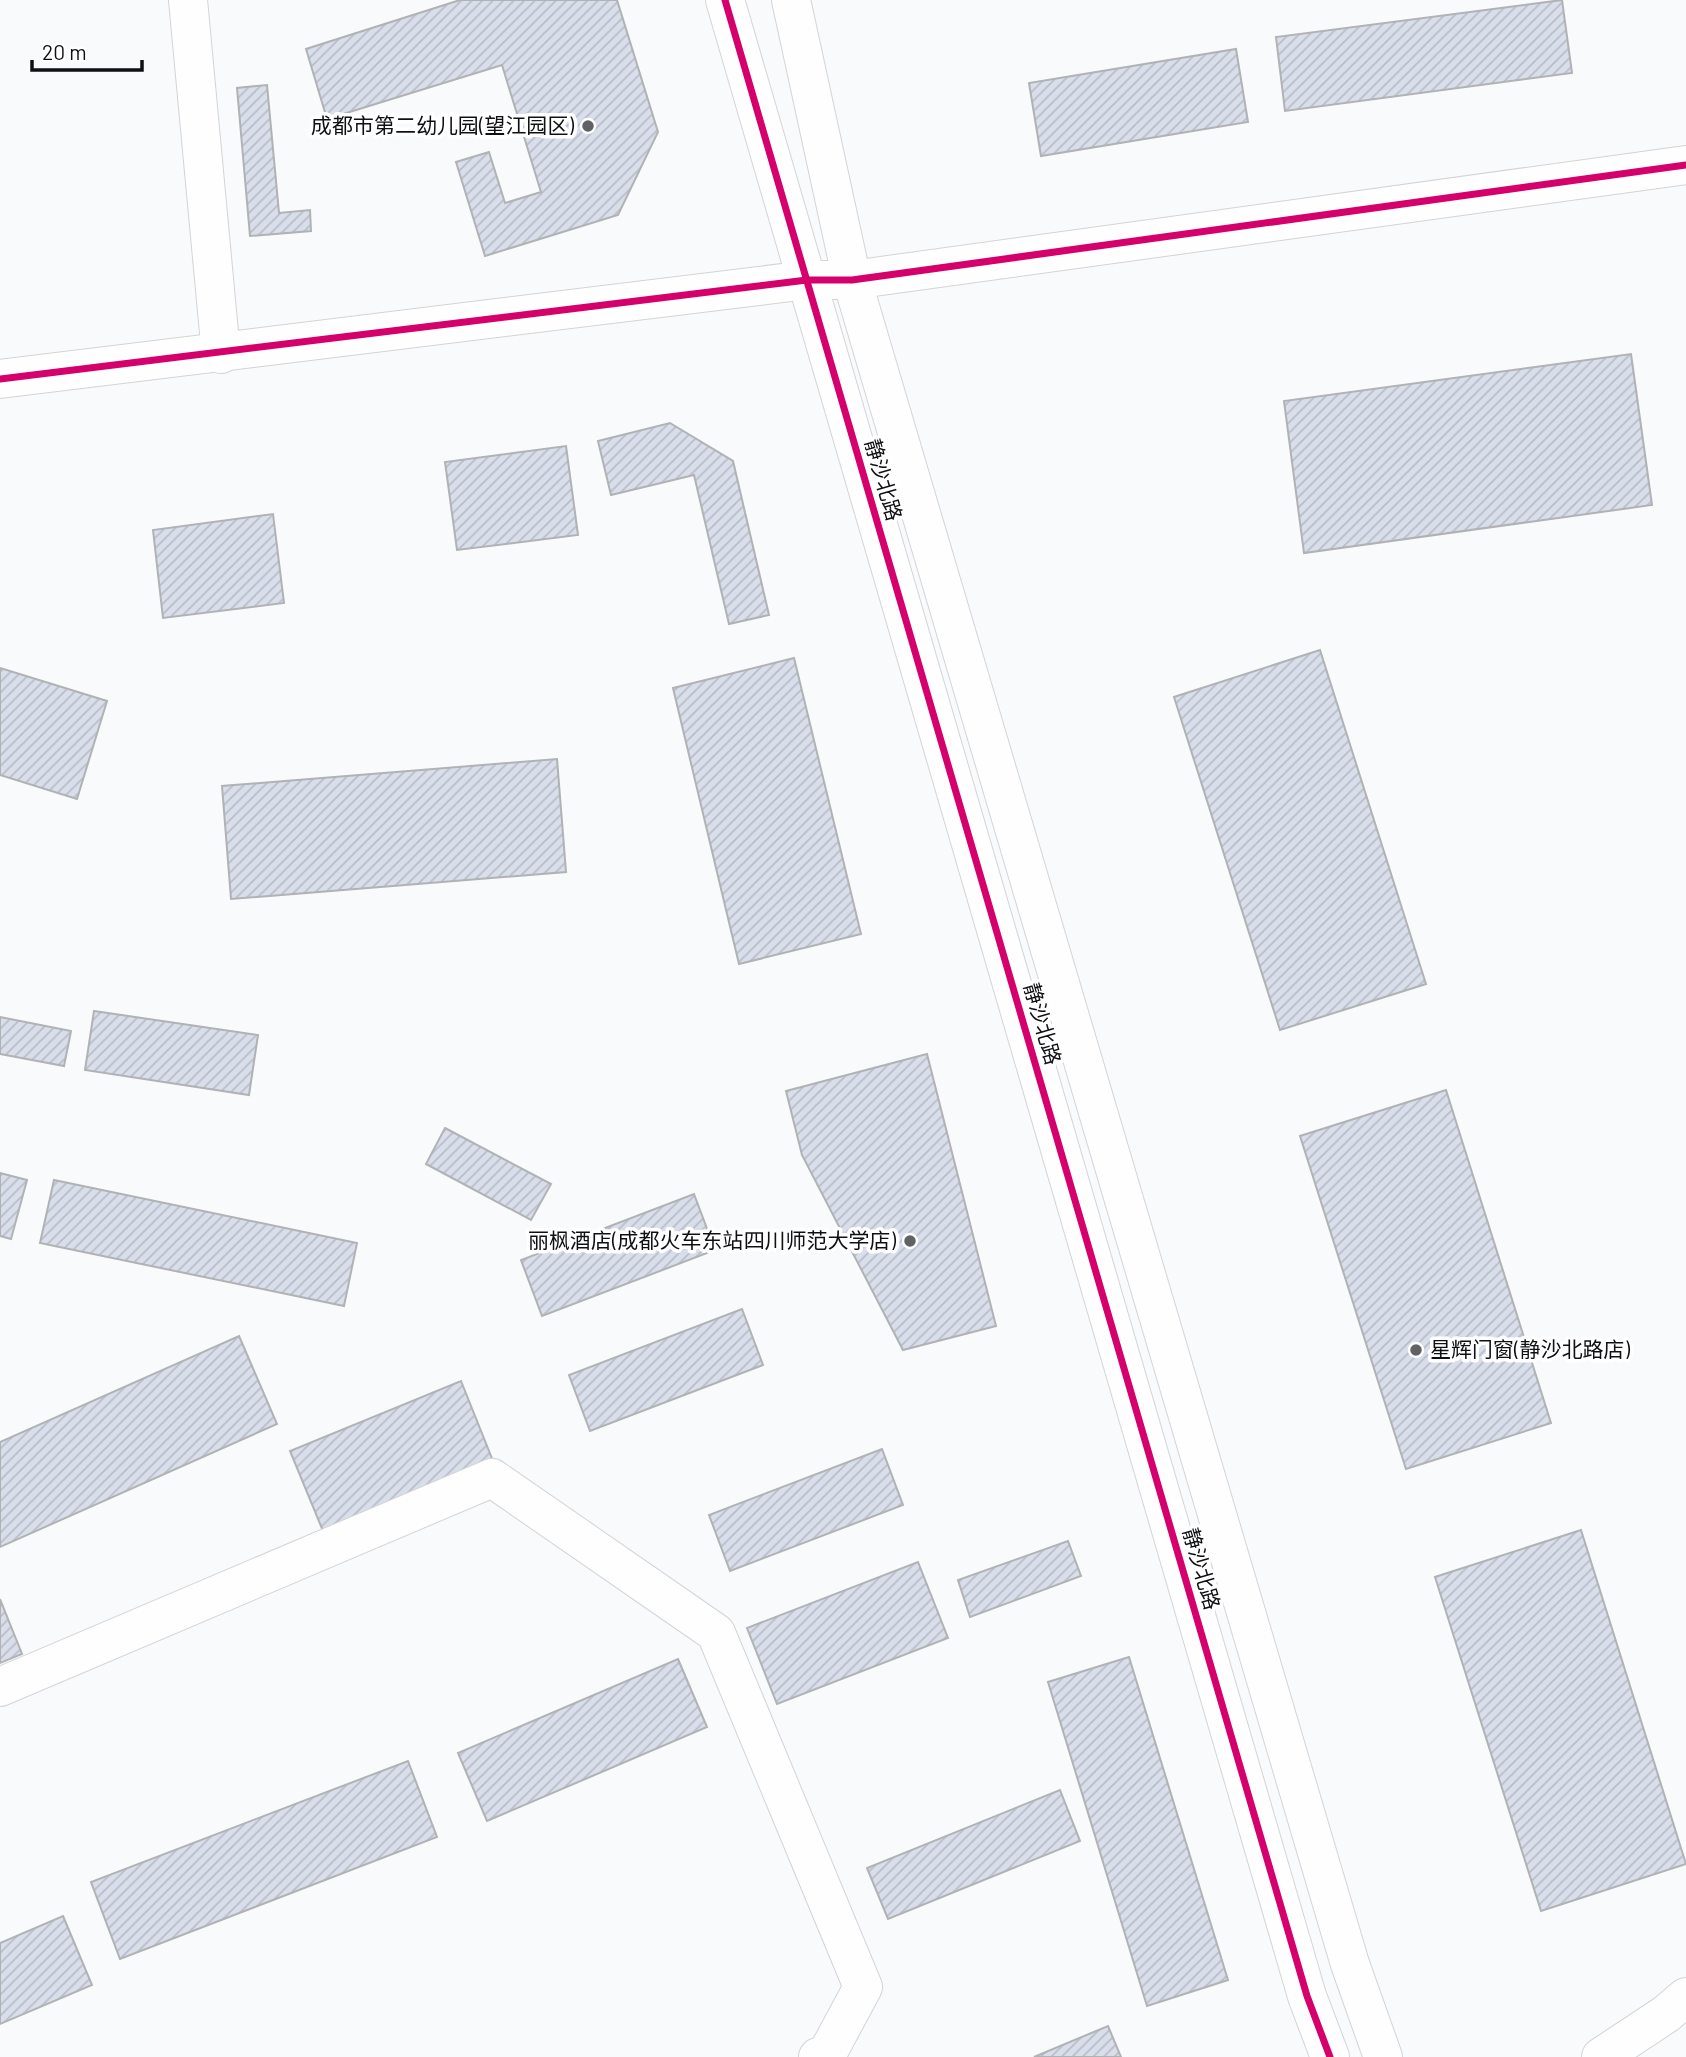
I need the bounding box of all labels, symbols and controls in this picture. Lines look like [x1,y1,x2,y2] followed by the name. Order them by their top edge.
[32,28,142,72] scale bar
[42,39,87,64] text: 20 m
[311,112,575,137] place label: 成都市第二幼儿园(望江园区)
[580,118,596,134] marker: 成都市第二幼儿园(望江园区)
[861,436,908,523] street label: 静沙北路
[1020,980,1067,1067] street label: 静沙北路
[528,1227,897,1252] place label: 丽枫酒店(成都火车东站四川师范大学店)
[902,1233,918,1249] marker: 丽枫酒店(成都火车东站四川师范大学店)
[1430,1336,1630,1361] place label: 星辉门窗(静沙北路店)
[1408,1342,1424,1358] marker: 星辉门窗(静沙北路店)
[1179,1525,1226,1612] street label: 静沙北路

